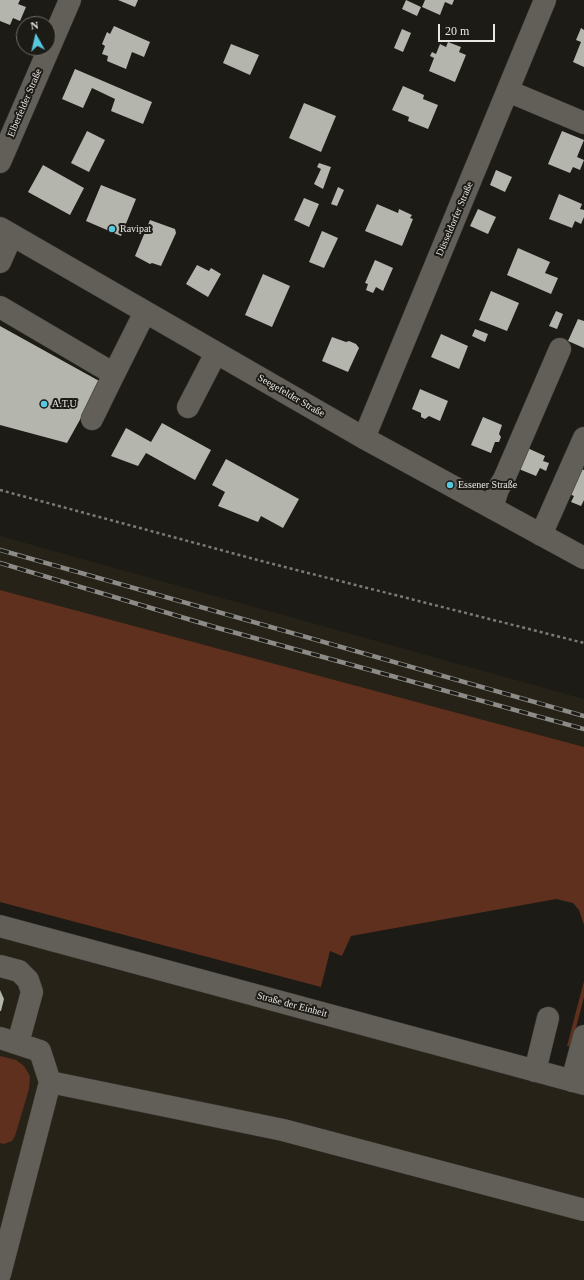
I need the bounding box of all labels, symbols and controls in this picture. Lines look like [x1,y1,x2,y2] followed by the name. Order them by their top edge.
[16,16,56,56] north arrow
[440,16,497,42] scale bar
[30,19,39,32] text: N
[445,24,469,38] text: 20 m
[5,67,45,139] street label: Elberfelder Straße
[434,180,476,258] street label: Düsseldorfer Straße
[120,223,151,235] place label: Ravipat
[107,224,117,234] marker: Ravipat
[255,372,327,420] street label: Seegefelder Straße
[52,398,77,410] place label: A.T.U
[39,399,49,409] marker: A.T.U
[458,479,517,491] place label: Essener Straße
[445,480,455,490] marker: Essener Straße
[256,990,328,1020] street label: Straße der Einheit

